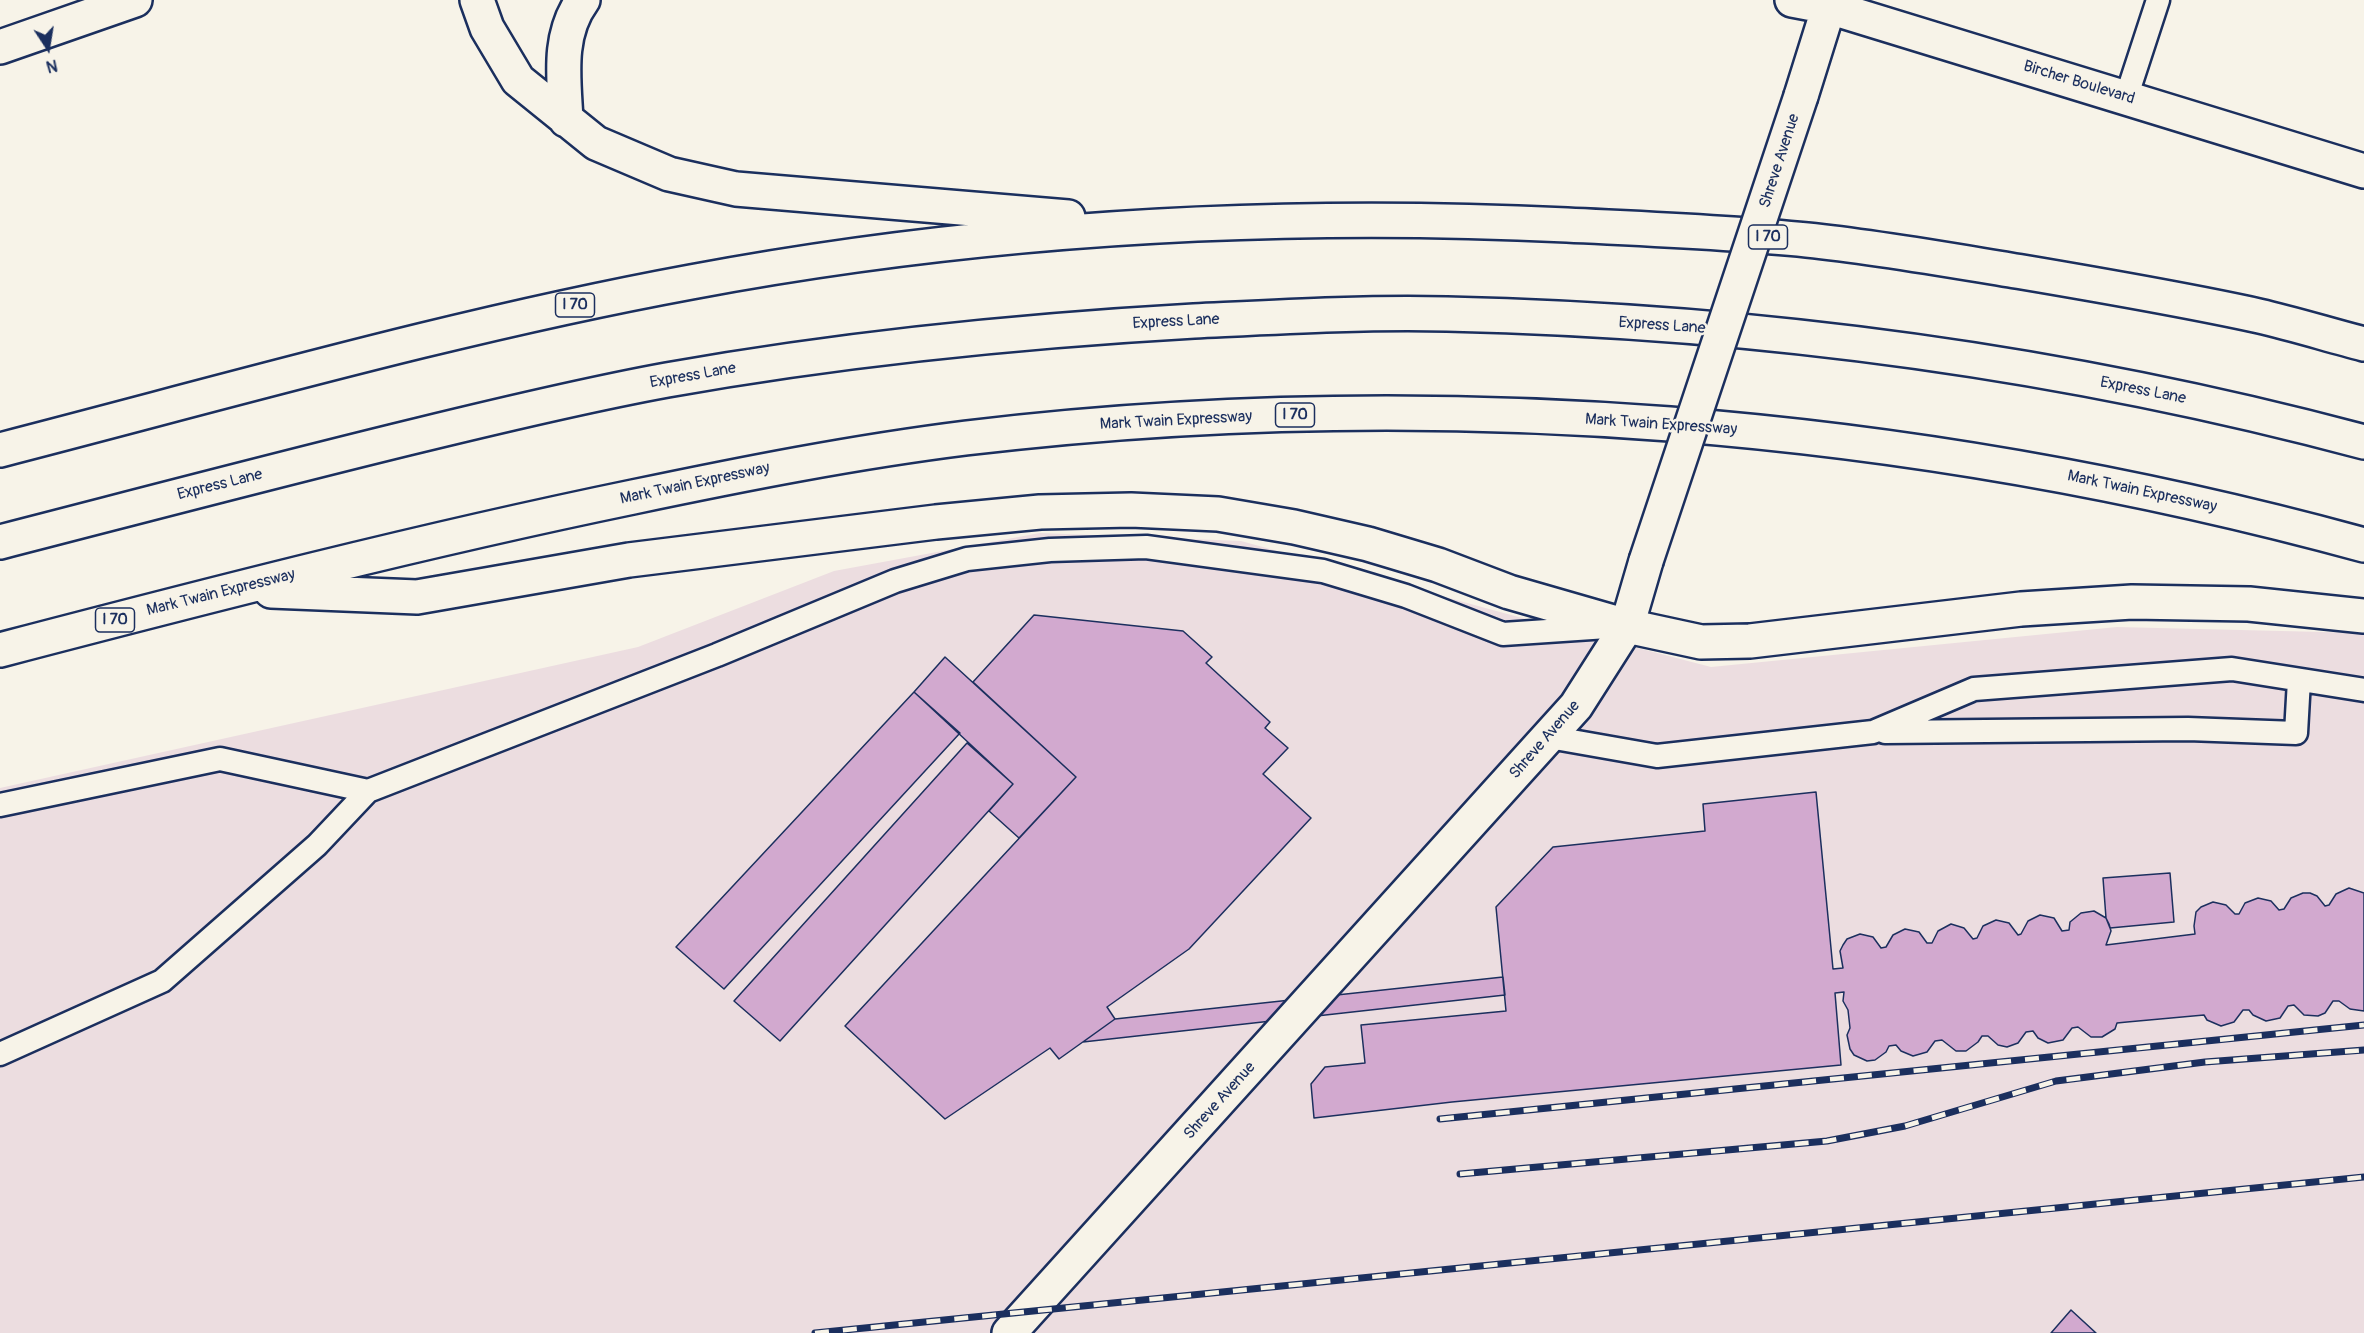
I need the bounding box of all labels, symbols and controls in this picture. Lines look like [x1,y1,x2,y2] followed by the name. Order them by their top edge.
[18,18,78,78] north arrow
[44,55,59,77] text: N
[2021,57,2137,109] street label: Bircher Boulevard
[1756,112,1804,210] street label: Shreve Avenue
[1748,225,1788,249] road number: I 70
[556,293,594,317] road number: I 70
[1132,310,1220,334] street label: Express Lane
[1618,313,1706,339] street label: Express Lane
[648,359,738,393] street label: Express Lane
[2098,373,2188,409] street label: Express Lane
[1276,403,1314,427] road number: I 70
[1099,407,1253,435] street label: Mark Twain Expressway
[1584,410,1738,440] street label: Mark Twain Expressway
[618,459,772,509] street label: Mark Twain Expressway
[175,465,265,505] street label: Express Lane
[2065,467,2219,517] street label: Mark Twain Expressway
[145,565,297,621] street label: Mark Twain Expressway
[96,608,134,632] road number: I 70
[1506,697,1584,783] street label: Shreve Avenue
[1180,1058,1260,1144] street label: Shreve Avenue

